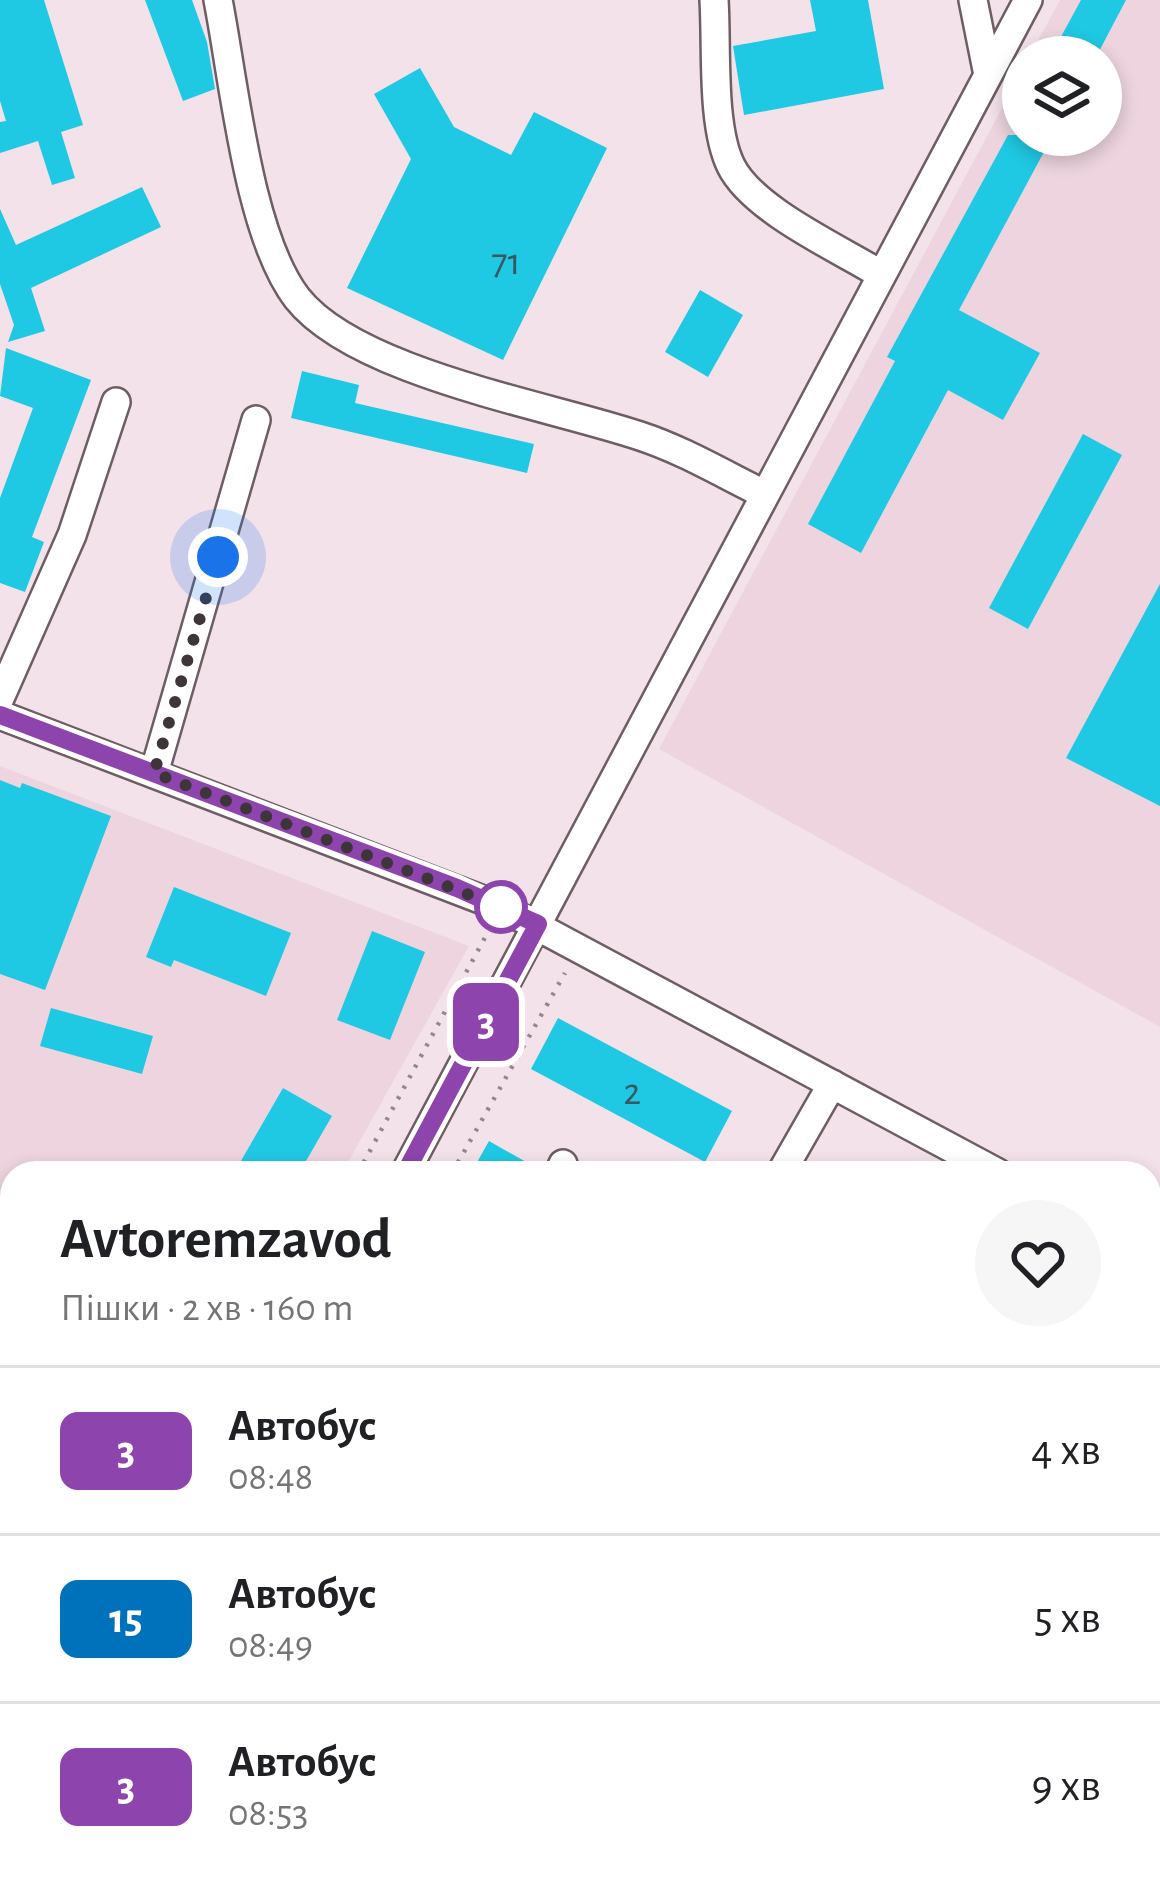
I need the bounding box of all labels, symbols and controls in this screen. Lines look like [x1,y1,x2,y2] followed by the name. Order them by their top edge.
[1002,36,1122,156] map controls
[1002,36,1122,156] button: layers
[491,243,521,282] house number: 71
[188,527,248,587] your location
[476,882,526,932] unlabelled marker
[447,983,525,1061] line badge: 3
[477,1001,495,1043] text: 3
[623,1073,641,1112] house number: 2
[975,1200,1101,1326] button: heart
[60,1211,392,1268] text: Avtoremzavod
[60,1289,353,1328] text: Пішки · 2 хв · 160 m
[228,1404,377,1449] text: Автобус
[1031,1428,1101,1473] text: 4 хв
[117,1430,135,1472] text: 3
[228,1458,313,1497] text: 08:48
[228,1572,377,1617] text: Автобус
[1034,1596,1101,1641] text: 5 хв
[109,1598,143,1640] text: 15
[228,1626,313,1665] text: 08:49
[228,1740,377,1785] text: Автобус
[1032,1764,1101,1809] text: 9 хв
[117,1766,135,1808] text: 3
[228,1794,308,1833] text: 08:53

